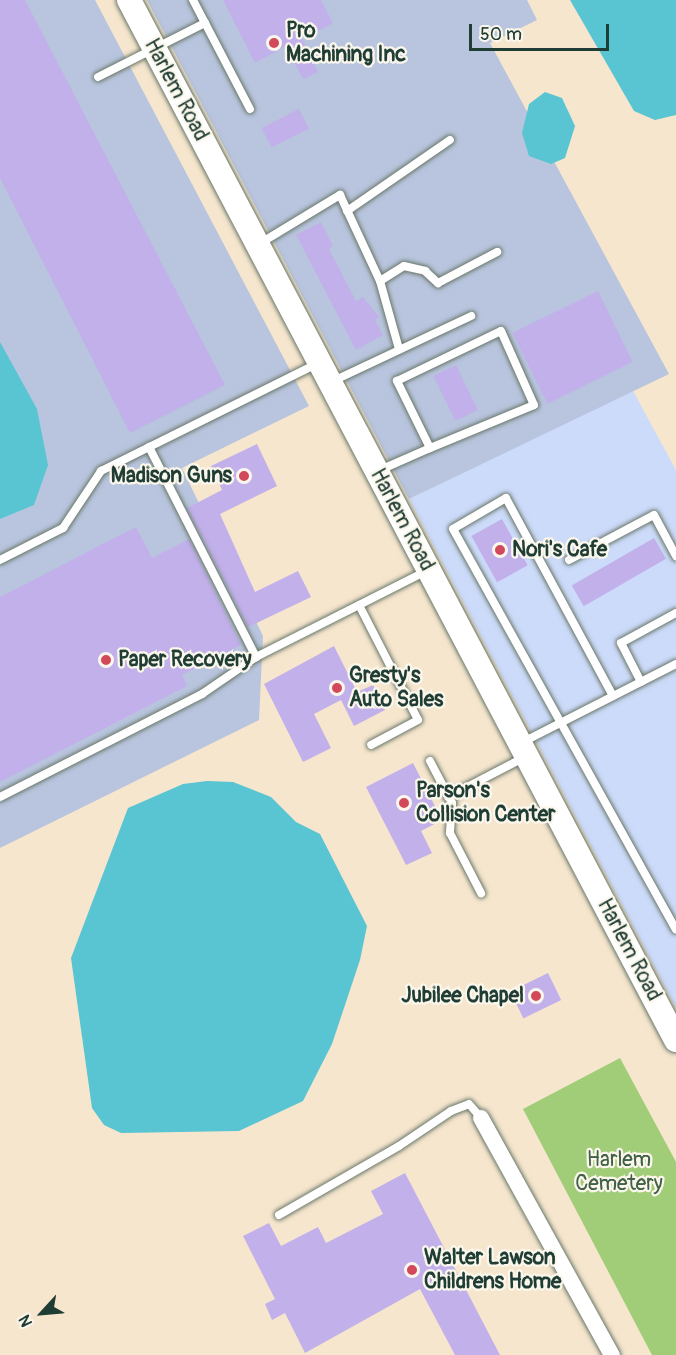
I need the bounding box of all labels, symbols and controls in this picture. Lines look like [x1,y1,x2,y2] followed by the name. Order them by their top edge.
[472,12,612,50] scale bar
[286,18,406,68] place label: Pro Machining Inc
[480,23,522,46] text: 50 m
[138,34,214,146] street label: Harlem Road
[267,36,281,50] marker: Pro Machining Inc
[111,463,232,489] place label: Madison Guns
[364,464,440,576] street label: Harlem Road
[237,469,251,483] marker: Madison Guns
[512,537,607,563] place label: Nori's Cafe
[493,543,507,557] marker: Nori's Cafe
[118,647,252,673] place label: Paper Recovery
[99,653,113,667] marker: Paper Recovery
[349,663,443,713] place label: Gresty's Auto Sales
[330,681,344,695] marker: Gresty's Auto Sales
[416,778,555,828] place label: Parson's Collision Center
[397,796,411,810] marker: Parson's Collision Center
[591,894,667,1006] street label: Harlem Road
[401,983,524,1009] place label: Jubilee Chapel
[529,989,543,1003] marker: Jubilee Chapel
[575,1147,663,1197] park label: Harlem Cemetery
[424,1245,561,1295] place label: Walter Lawson Childrens Home
[405,1263,419,1277] marker: Walter Lawson Childrens Home
[12,1283,72,1343] north arrow
[14,1312,37,1330] text: N

